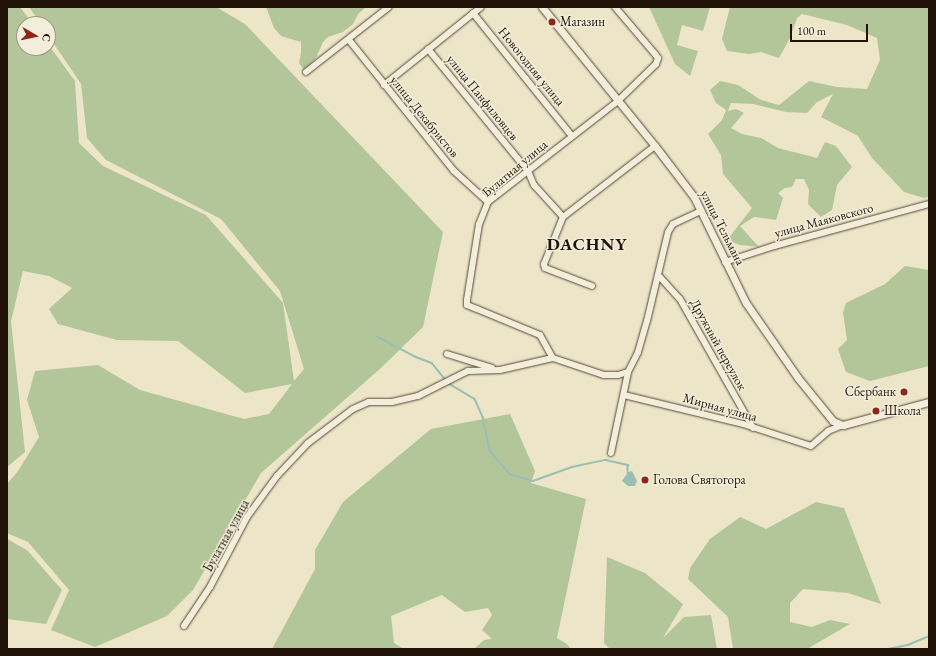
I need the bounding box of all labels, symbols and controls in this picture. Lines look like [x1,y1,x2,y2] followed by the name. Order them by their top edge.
[560,14,605,30] place label: Магазин
[16,16,56,56] north arrow
[792,16,870,42] scale bar
[547,17,557,27] marker: Магазин
[797,23,826,39] text: 100 m
[494,24,568,110] street label: Новогодняя улица
[39,33,54,43] text: С
[443,52,521,144] street label: улица Панфиловцев
[386,73,462,161] street label: улица Декабристов
[479,137,551,201] street label: Булатная улица
[696,188,748,268] street label: улица Тельмана
[773,200,875,242] street label: улица Маяковского
[547,235,627,255] district label: DACHNY
[686,296,750,394] street label: Дружный переулок
[845,384,896,400] place label: Сбербанк
[899,387,909,397] marker: Сбербанк
[681,391,759,425] street label: Мирная улица
[884,403,921,419] place label: Школа
[871,406,881,416] marker: Школа
[653,472,746,488] place label: Голова Святогора
[640,475,650,485] marker: Голова Святогора
[201,497,253,575] street label: Булатная улица

